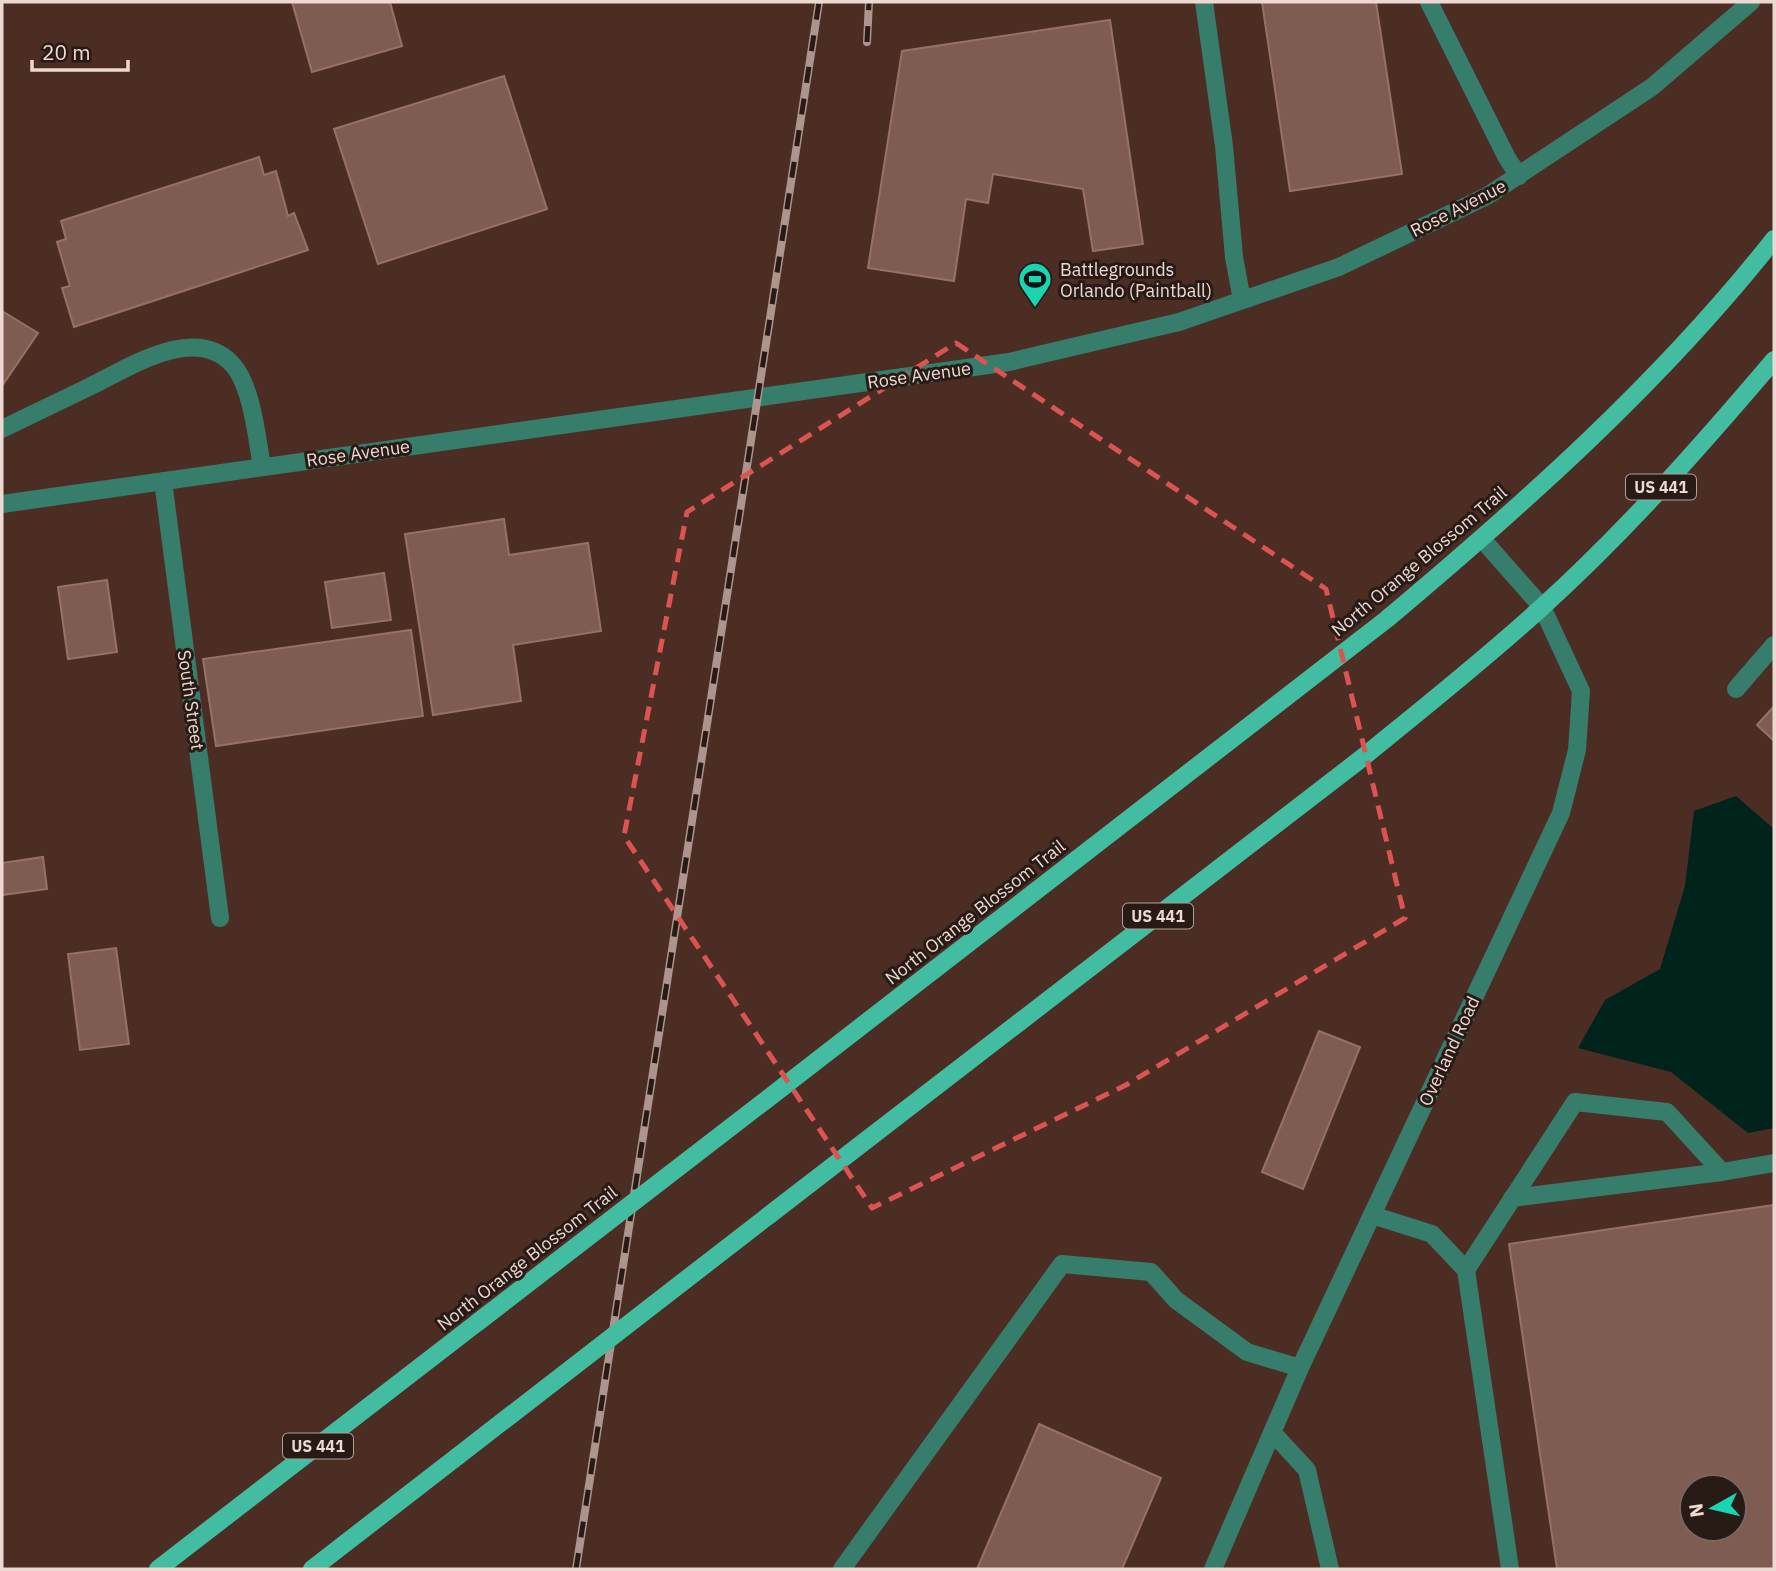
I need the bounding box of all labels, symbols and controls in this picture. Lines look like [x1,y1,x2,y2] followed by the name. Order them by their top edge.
[32,28,128,72] scale bar
[42,38,91,66] text: 20 m
[1406,174,1510,242] street label: Rose Avenue
[1060,258,1212,302] place label: Battlegrounds Orlando (Paintball)
[1016,260,1054,309] sports icon: Battlegrounds Orlando (Paintball)
[866,356,972,394] street label: Rose Avenue
[305,434,411,472] street label: Rose Avenue
[1626,474,1696,500] road number: US 441
[1327,481,1512,641] street label: North Orange Blossom Trail
[173,648,209,752] street label: South Street
[880,834,1070,989] street label: North Orange Blossom Trail
[1123,904,1193,928] road number: US 441
[1413,992,1485,1110] street label: Overland Road
[432,1180,622,1335] street label: North Orange Blossom Trail
[283,1434,353,1458] road number: US 441
[1678,1473,1748,1543] north arrow
[1683,1502,1709,1519] text: N

